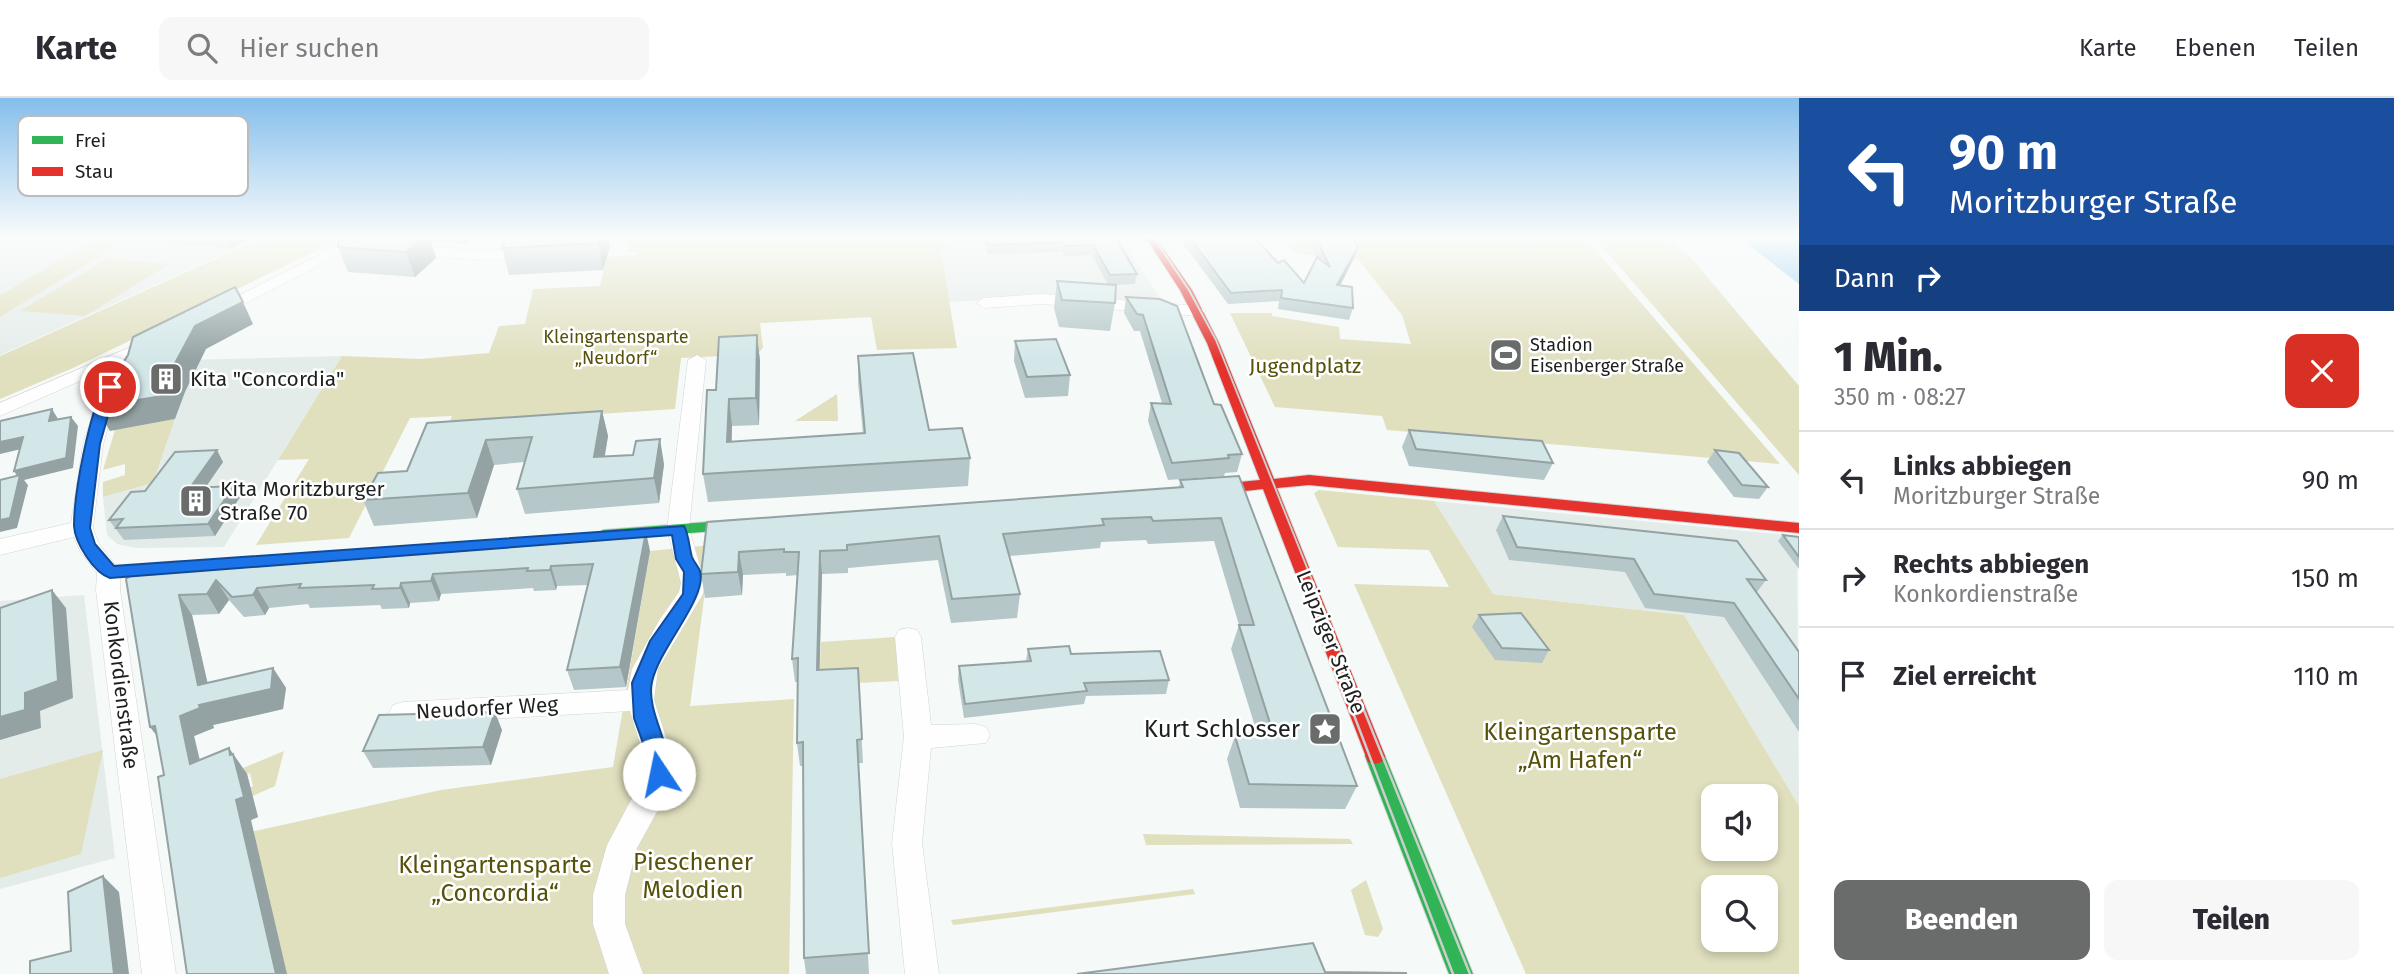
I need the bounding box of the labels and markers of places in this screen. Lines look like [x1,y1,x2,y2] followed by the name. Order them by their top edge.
[1530,334,1684,377] place label: Stadion Eisenberger Straße
[1487,336,1525,374] sports icon: Stadion Eisenberger Straße
[80,357,140,417] pin
[147,360,185,398] building icon: Kita "Concordia"
[190,366,344,392] place label: Kita "Concordia"
[220,476,385,526] place label: Kita Moritzburger Straße 70
[177,482,215,520] building icon: Kita Moritzburger Straße 70
[1306,710,1344,748] place icon: Kurt Schlosser
[1144,715,1301,743] place label: Kurt Schlosser

